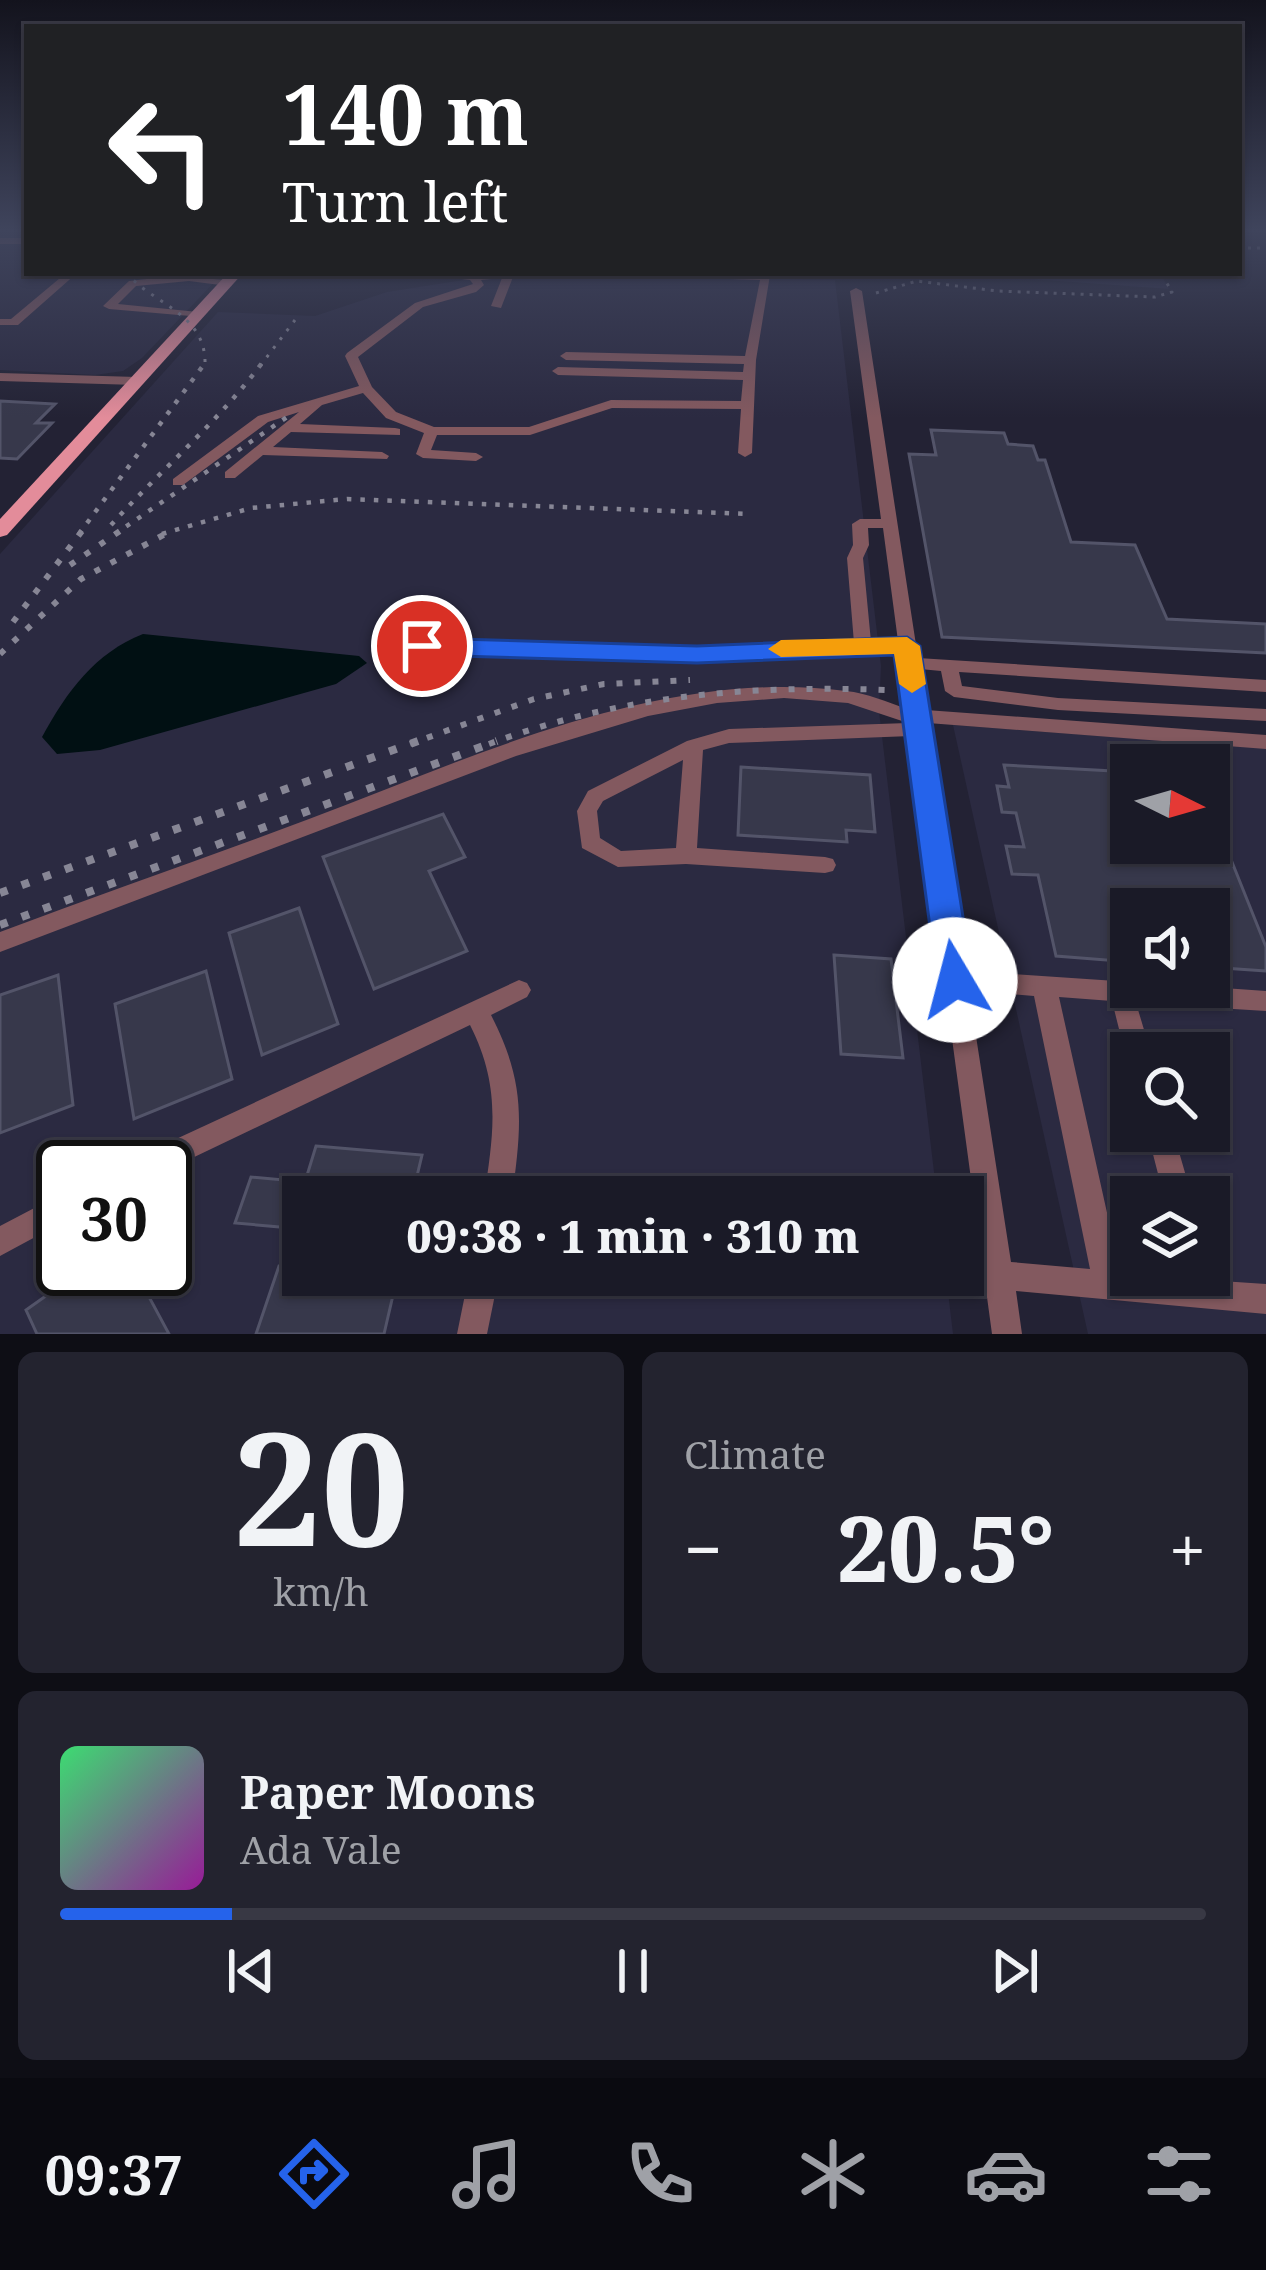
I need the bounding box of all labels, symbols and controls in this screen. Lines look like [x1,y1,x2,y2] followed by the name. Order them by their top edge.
[282,55,529,170] text: 140 m
[84,72,240,228] icon: left
[282,164,508,238] text: Turn left
[371,595,473,697] pin
[389,613,455,679] icon: arrive
[1110,744,1230,864] north arrow
[1110,744,1230,1296] map controls
[1110,888,1230,1008] button: sound
[892,917,1018,1043] position arrow
[1110,1032,1230,1152] button: search
[36,1140,192,1296] speed limit sign: 30
[1110,1176,1230,1296] button: layers
[406,1205,860,1266] text: 09:38 · 1 min · 310 m
[233,1379,409,1592] text: 20
[684,1427,826,1480] text: Climate
[837,1486,1054,1608] text: 20.5°
[684,1503,722,1593] text: −
[1169,1503,1206,1593] text: +
[273,1564,369,1617] text: km/h
[240,1761,535,1822] text: Paper Moons
[240,1822,402,1875] text: Ada Vale
[218,1938,284,2004] icon: previous
[600,1938,666,2004] icon: pause
[982,1938,1048,2004] icon: next
[272,2132,356,2216] icon: directions
[445,2132,529,2216] icon: music
[618,2132,702,2216] icon: phone
[791,2132,875,2216] icon: climate
[964,2132,1048,2216] icon: car
[1137,2132,1221,2216] icon: filters
[45,2137,183,2211] text: 09:37

